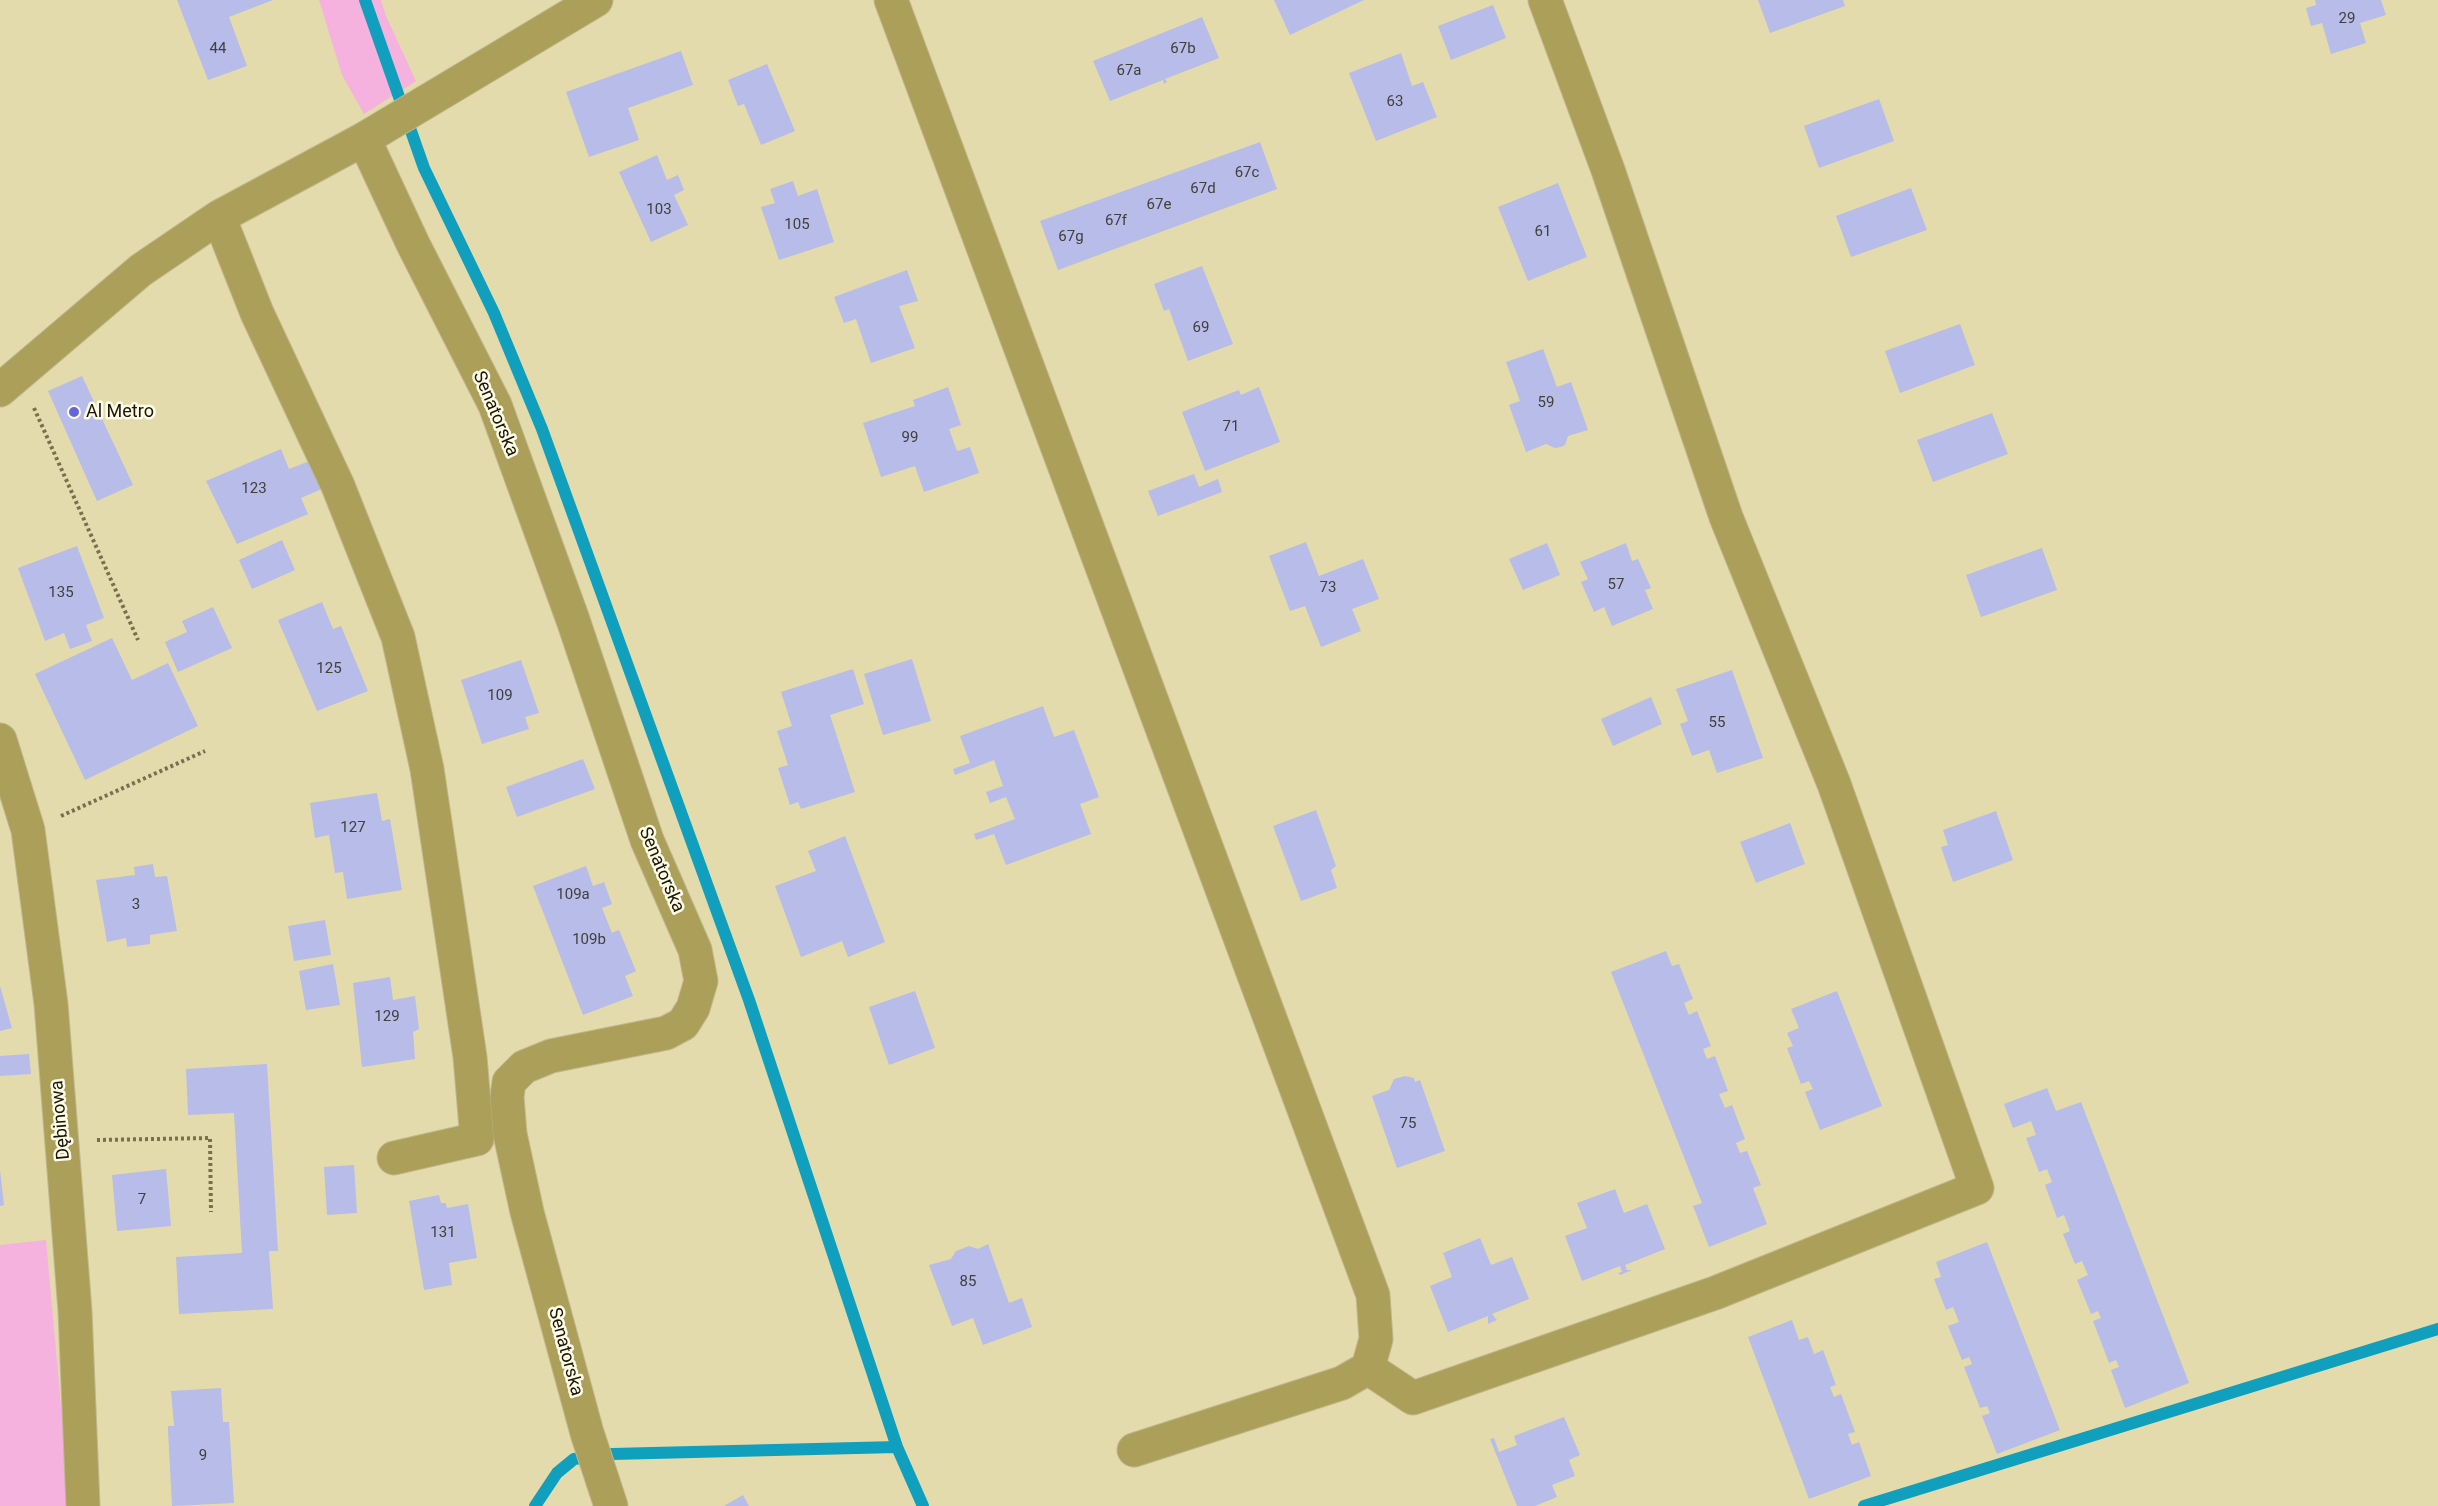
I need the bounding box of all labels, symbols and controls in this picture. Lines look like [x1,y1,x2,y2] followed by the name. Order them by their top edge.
[2339,10,2355,28] house number: 29
[210,40,226,58] house number: 44
[1170,40,1196,58] house number: 67b
[1116,62,1142,80] house number: 67a
[1387,93,1403,111] house number: 63
[1235,164,1259,182] house number: 67c
[1190,180,1216,198] house number: 67d
[1147,196,1171,214] house number: 67e
[646,201,672,219] house number: 103
[1105,212,1127,230] house number: 67f
[784,216,810,234] house number: 105
[1535,223,1551,241] house number: 61
[1058,228,1084,246] house number: 67g
[1193,319,1209,337] house number: 69
[467,368,523,460] street label: Senatorska
[1538,394,1554,412] house number: 59
[86,401,154,423] place label: Al Metro
[67,405,81,419] marker: Al Metro
[1223,418,1239,436] house number: 71
[902,429,918,447] house number: 99
[241,480,267,498] house number: 123
[1608,576,1624,594] house number: 57
[1320,579,1336,597] house number: 73
[48,584,74,602] house number: 135
[316,660,342,678] house number: 125
[487,687,513,705] house number: 109
[1709,714,1725,732] house number: 55
[340,819,366,837] house number: 127
[633,824,689,916] street label: Senatorska
[556,886,590,904] house number: 109a
[132,896,140,914] house number: 3
[572,931,606,949] house number: 109b
[374,1008,400,1026] house number: 129
[47,1080,75,1160] street label: Dębinowa
[1400,1115,1416,1133] house number: 75
[138,1191,146,1209] house number: 7
[430,1224,456,1242] house number: 131
[960,1273,976,1291] house number: 85
[543,1306,587,1398] street label: Senatorska
[199,1447,207,1465] house number: 9

